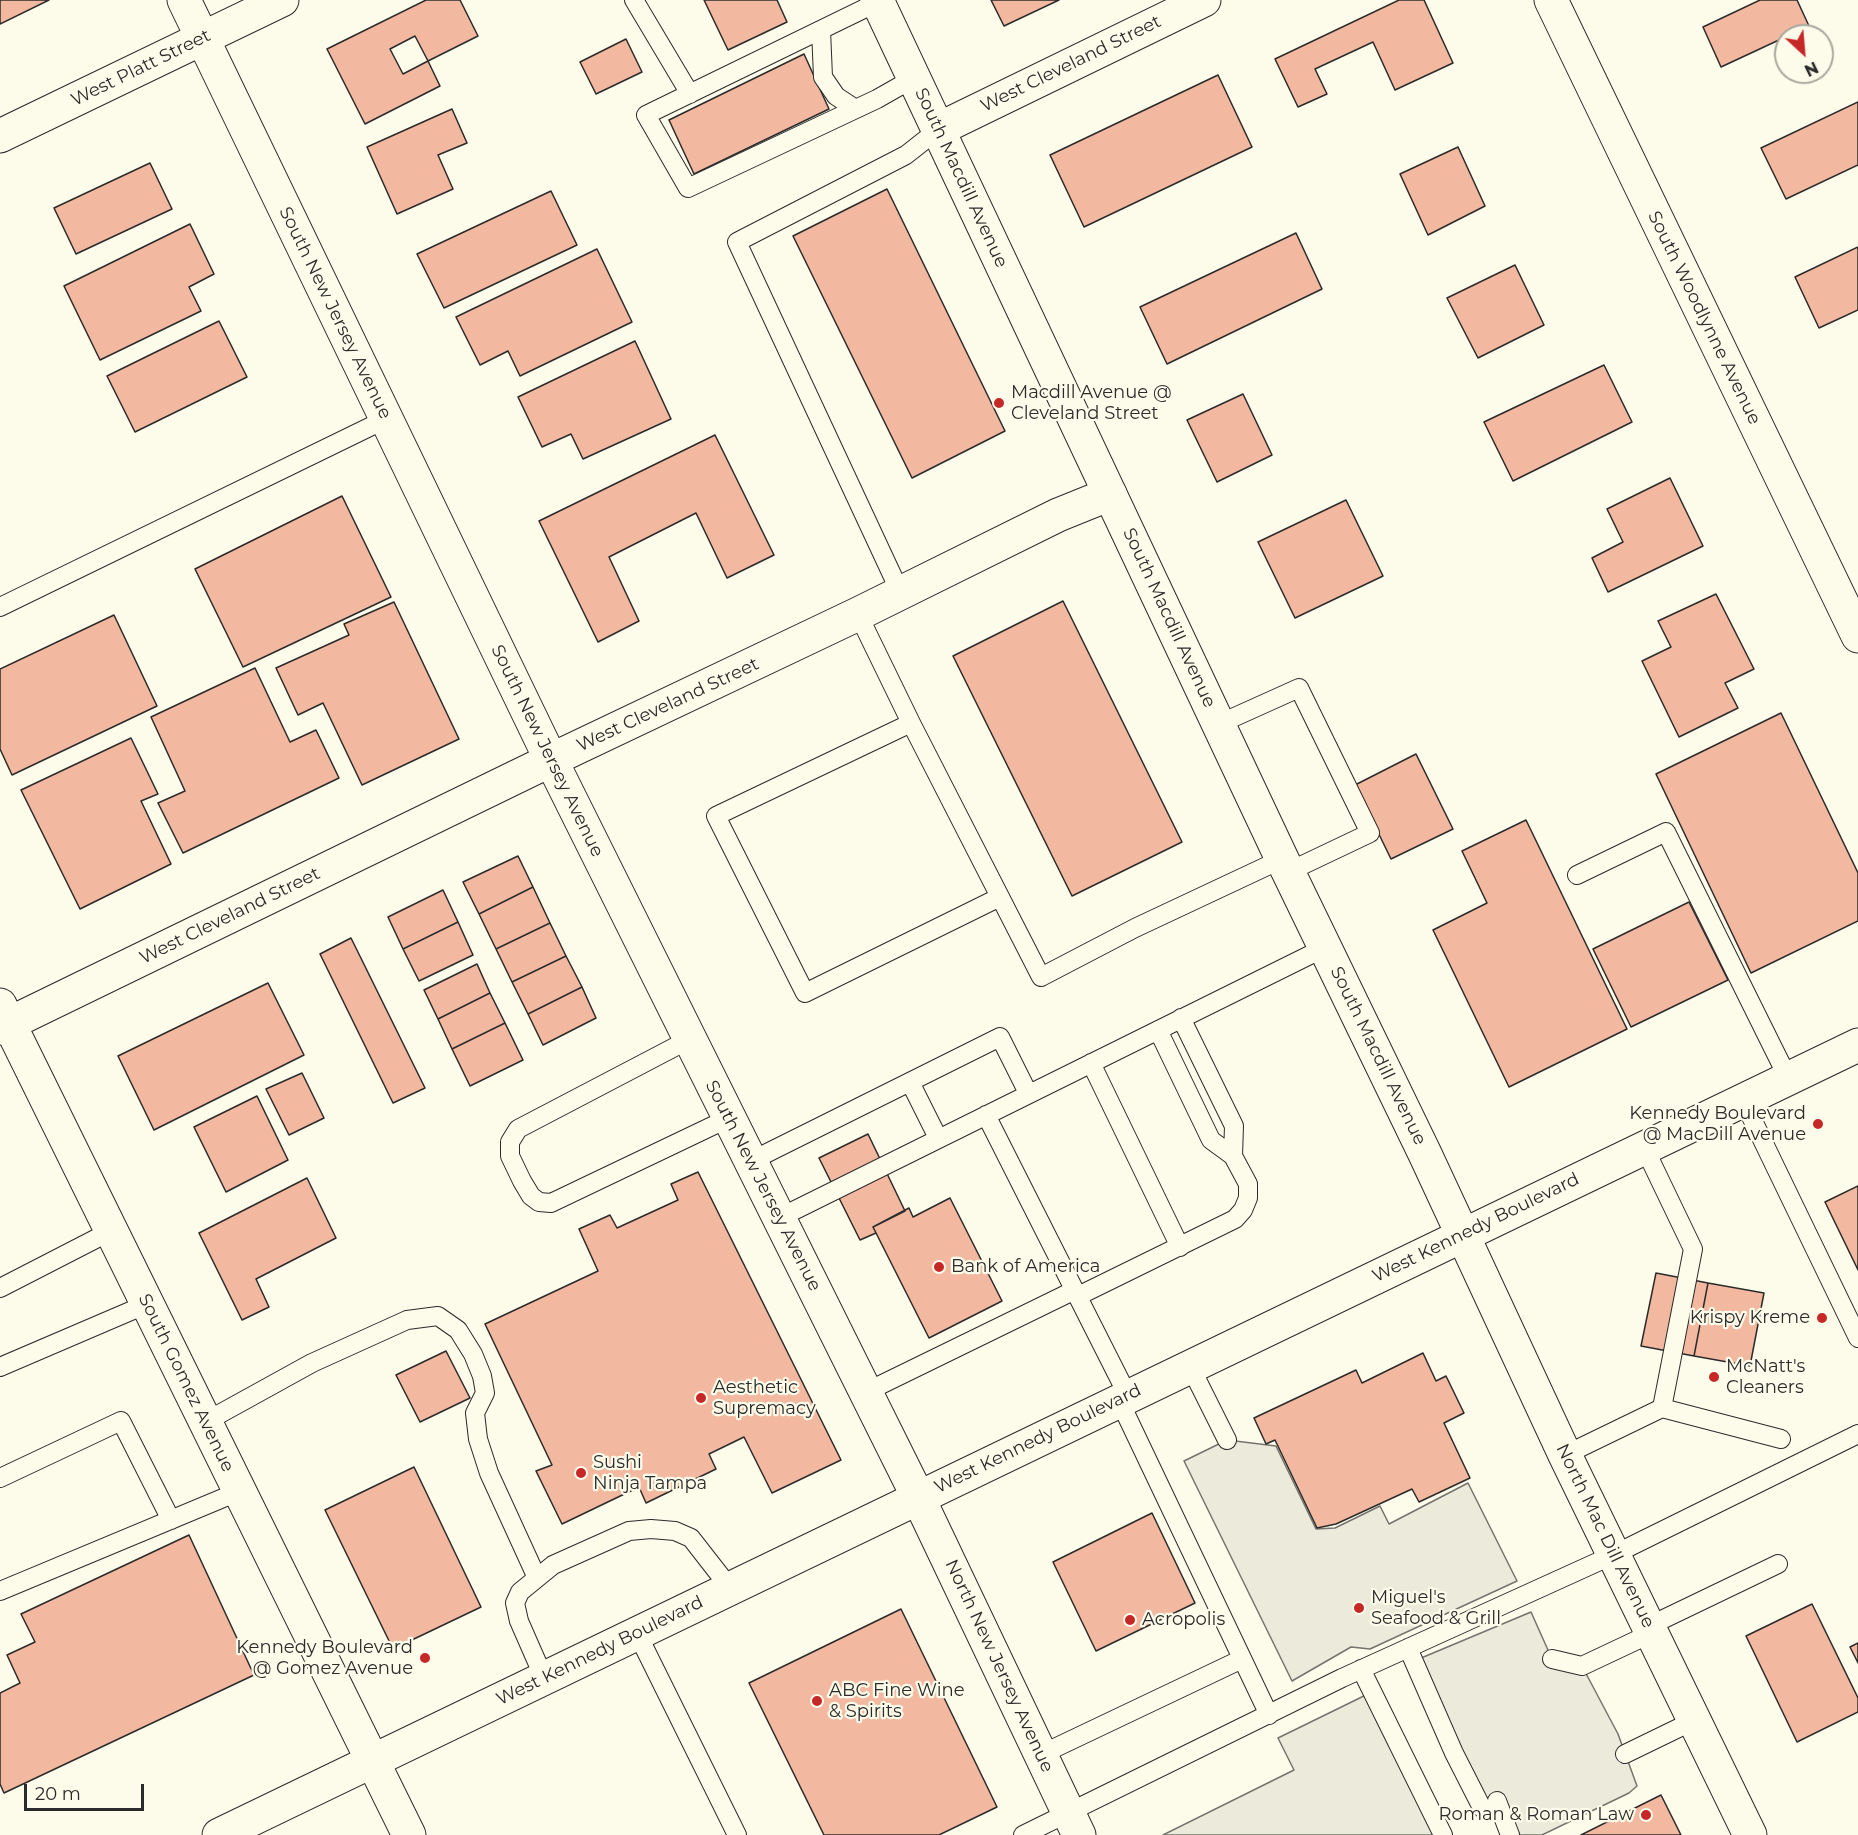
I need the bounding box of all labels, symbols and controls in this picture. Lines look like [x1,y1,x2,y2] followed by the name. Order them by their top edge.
[977,11,1165,117] street label: West Cleveland Street
[1774,24,1834,84] north arrow
[68,25,214,111] street label: West Platt Street
[1801,57,1821,80] text: N
[910,85,1012,271] street label: South Macdill Avenue
[274,203,396,423] street label: South New Jersey Avenue
[1643,208,1765,428] street label: South Woodlynne Avenue
[1011,382,1171,424] place label: Macdill Avenue @ Cleveland Street
[992,396,1006,410] marker: Macdill Avenue @ Cleveland Street
[1118,525,1220,711] street label: South Macdill Avenue
[486,641,608,861] street label: South New Jersey Avenue
[574,653,762,757] street label: West Cleveland Street
[136,863,324,969] street label: West Cleveland Street
[1325,963,1431,1149] street label: South Macdill Avenue
[700,1077,826,1295] street label: South New Jersey Avenue
[1629,1103,1806,1146] place label: Kennedy Boulevard @ MacDill Avenue
[1811,1117,1825,1131] marker: Kennedy Boulevard @ MacDill Avenue
[1369,1168,1583,1288] street label: West Kennedy Boulevard
[951,1256,1100,1278] place label: Bank of America
[932,1260,946,1274] marker: Bank of America
[133,1290,239,1476] street label: South Gomez Avenue
[1690,1307,1810,1329] place label: Krispy Kreme
[1815,1311,1829,1325] marker: Krispy Kreme
[1726,1356,1805,1398] place label: McNatt's Cleaners
[1707,1370,1721,1384] marker: McNatt's Cleaners
[713,1377,816,1420] place label: Aesthetic Supremacy
[931,1379,1145,1499] street label: West Kennedy Boulevard
[694,1391,708,1405] marker: Aesthetic Supremacy
[1551,1440,1659,1632] street label: North Mac Dill Avenue
[593,1452,707,1494] place label: Sushi Ninja Tampa
[574,1466,588,1480] marker: Sushi Ninja Tampa
[940,1556,1058,1776] street label: North New Jersey Avenue
[1371,1587,1501,1630] place label: Miguel's Seafood & Grill
[493,1591,707,1711] street label: West Kennedy Boulevard
[1352,1601,1366,1615] marker: Miguel's Seafood & Grill
[1142,1609,1225,1631] place label: Acropolis
[1123,1613,1137,1627] marker: Acropolis
[236,1637,413,1680] place label: Kennedy Boulevard @ Gomez Avenue
[418,1651,432,1665] marker: Kennedy Boulevard @ Gomez Avenue
[829,1680,965,1722] place label: ABC Fine Wine & Spirits
[810,1694,824,1708] marker: ABC Fine Wine & Spirits
[27,1772,147,1810] scale bar
[35,1783,81,1805] text: 20 m
[1439,1804,1634,1826] place label: Roman & Roman Law
[1639,1808,1653,1822] marker: Roman & Roman Law

